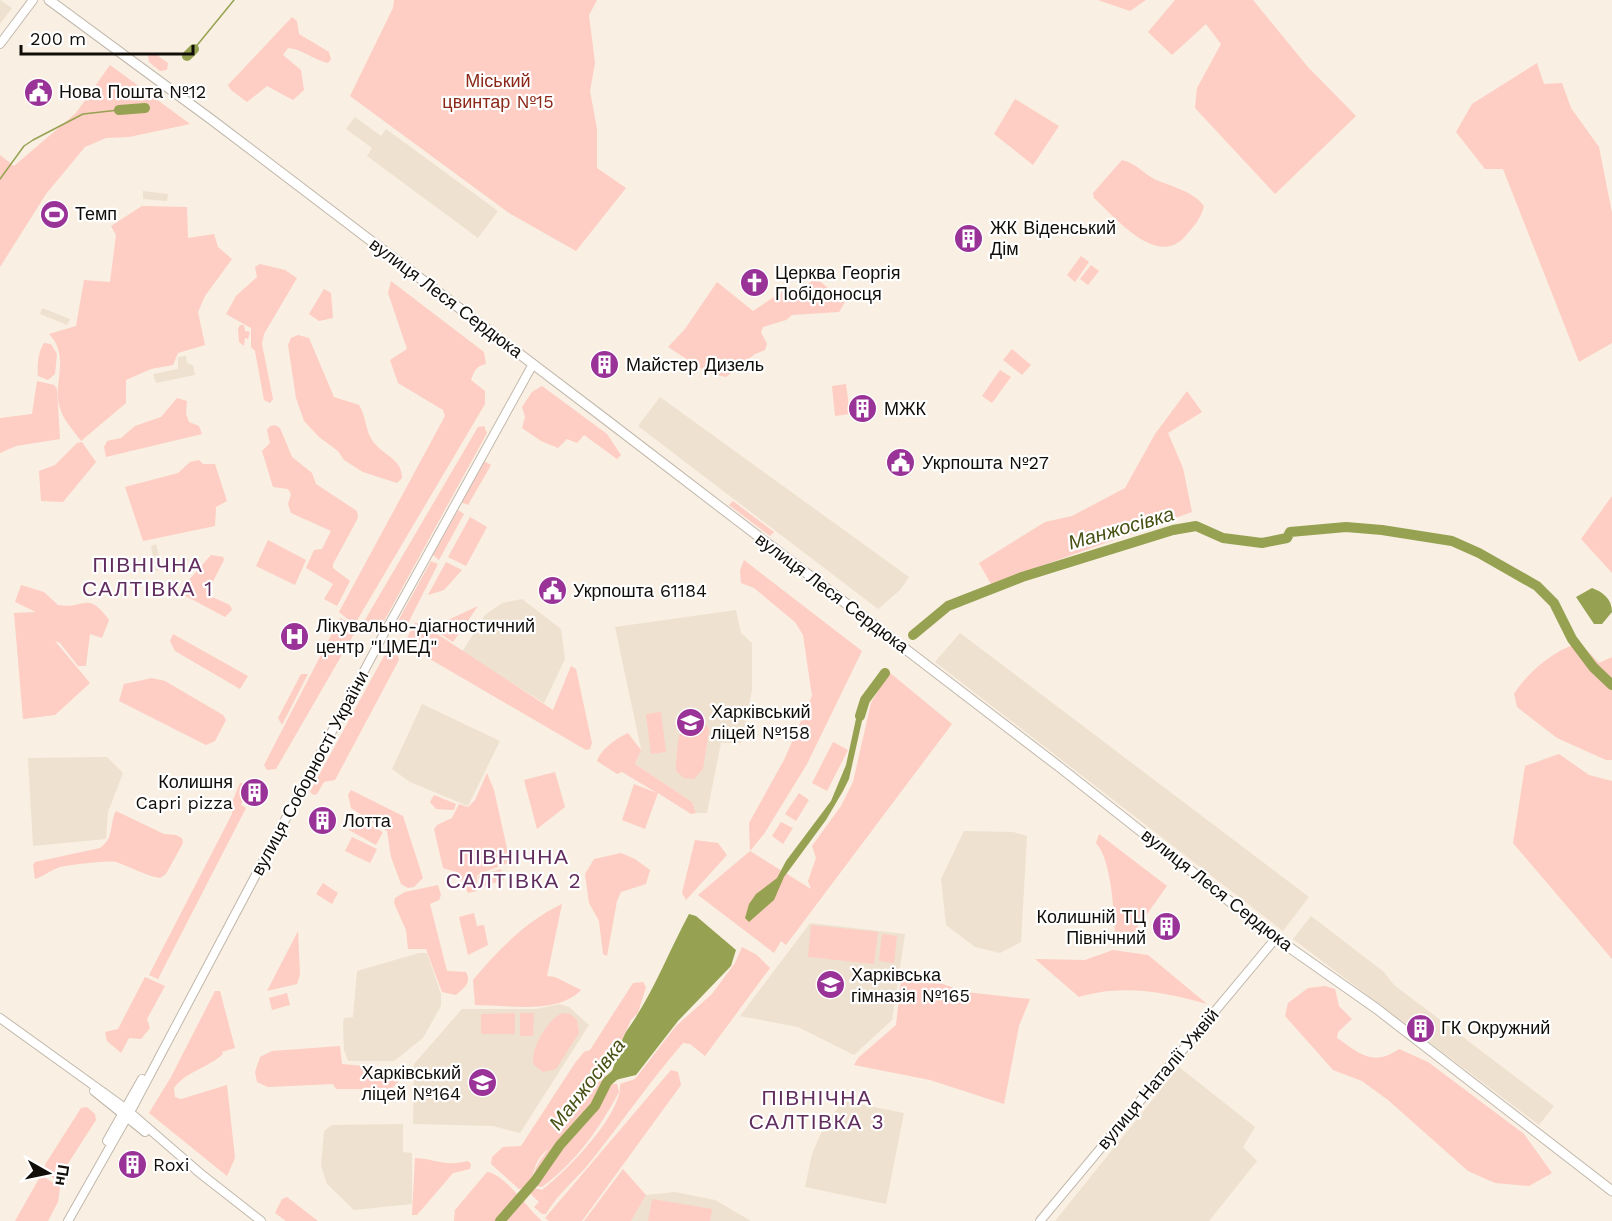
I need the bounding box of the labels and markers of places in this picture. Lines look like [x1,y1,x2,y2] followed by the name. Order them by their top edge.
[22,76,54,108] public building icon: Нова Пошта №12
[59,81,206,102] place label: Нова Пошта №12
[38,198,70,230] sports icon: Темп
[75,203,117,224] place label: Темп
[990,217,1116,259] place label: ЖК Віденський Дім
[953,222,985,254] building icon: ЖК Віденський Дім
[775,262,901,304] place label: Церква Георгія Побідоносця
[738,267,770,299] church icon: Церква Георгія Побідоносця
[589,349,621,381] building icon: Майстер Дизель
[626,354,764,375] place label: Майстер Дизель
[847,393,879,425] building icon: МЖК
[884,398,927,419] place label: МЖК
[885,447,917,479] public building icon: Укрпошта №27
[922,452,1049,473] place label: Укрпошта №27
[536,575,568,607] public building icon: Укрпошта 61184
[573,580,707,601] place label: Укрпошта 61184
[316,615,535,657] place label: Лікувально-діагностичний центр "ЦМЕД"
[279,620,311,652] hospital icon: Лікувально-діагностичний центр "ЦМЕД"
[711,701,811,743] place label: Харківський ліцей №158
[674,706,706,738] school or university icon: Харківський ліцей №158
[135,771,233,813] place label: Колишня Capri pizza
[238,776,270,808] building icon: Колишня Capri pizza
[306,805,338,837] building icon: Лотта
[343,810,392,831] place label: Лотта
[1036,906,1146,948] place label: Колишній ТЦ Північний
[1151,911,1183,943] building icon: Колишній ТЦ Північний
[851,964,970,1006] place label: Харківська гімназія №165
[814,969,846,1001] school or university icon: Харківська гімназія №165
[1404,1012,1436,1044] building icon: ГК Окружний
[1441,1017,1550,1038] place label: ГК Окружний
[361,1062,461,1104] place label: Харківський ліцей №164
[466,1067,498,1099] school or university icon: Харківський ліцей №164
[116,1149,148,1181] building icon: Roxi
[153,1154,189,1175] place label: Roxi

